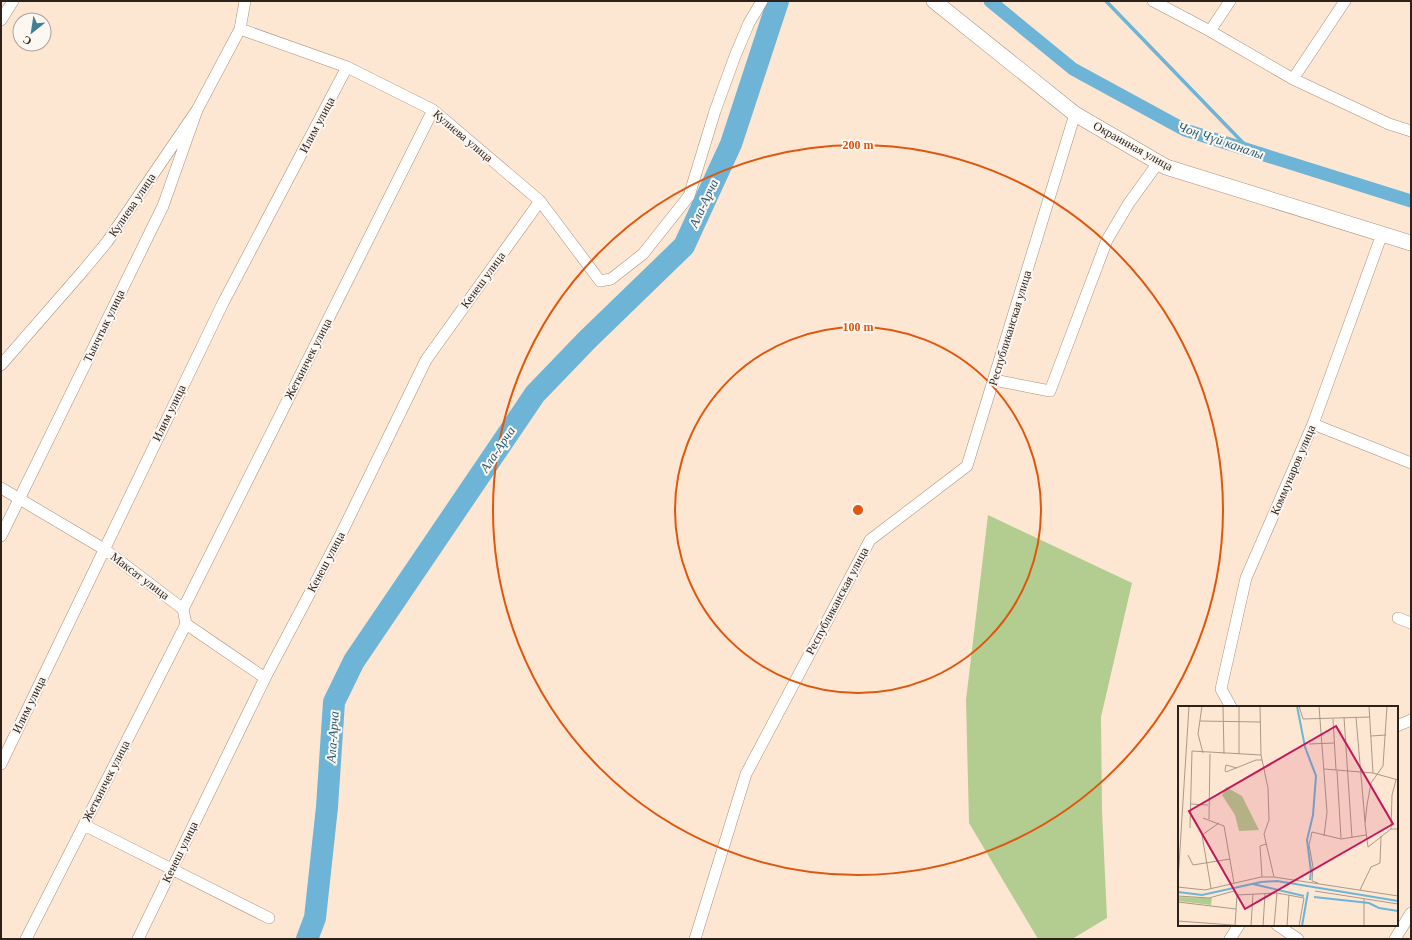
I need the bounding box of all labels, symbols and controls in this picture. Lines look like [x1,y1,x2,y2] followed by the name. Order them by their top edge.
[12,12,52,52] north arrow
[21,33,33,48] text: С
[296,94,338,155] street label: Илим улица
[430,107,496,166] street label: Кулиева улица
[1091,118,1176,174] street label: Окраинная улица
[1176,119,1266,162] water label: Чоң Чүй каналы
[843,138,874,152] text: 200 m
[106,170,159,239] street label: Кулиева улица
[685,176,721,231] water label: Ала-Арча
[458,248,509,311] street label: Кенеш улица
[986,268,1034,387] street label: Республиканская улица
[80,287,128,365] street label: Тынчтык улица
[282,315,335,402] street label: Жеткинчек улица
[843,320,874,334] text: 100 m
[149,382,189,444] street label: Илим улица
[1268,422,1319,517] street label: Коммунаров улица
[476,423,518,476] water label: Ала-Арча
[851,503,865,517] centre of rings
[304,529,348,595] street label: Кенеш улица
[803,544,872,657] street label: Республиканская улица
[108,549,173,603] street label: Максат улица
[9,674,49,736] street label: Илим улица
[1178,706,1398,926] inset map
[323,710,342,764] water label: Ала-Арча
[80,737,133,824] street label: Жеткинчек улица
[159,818,201,885] street label: Кенеш улица

